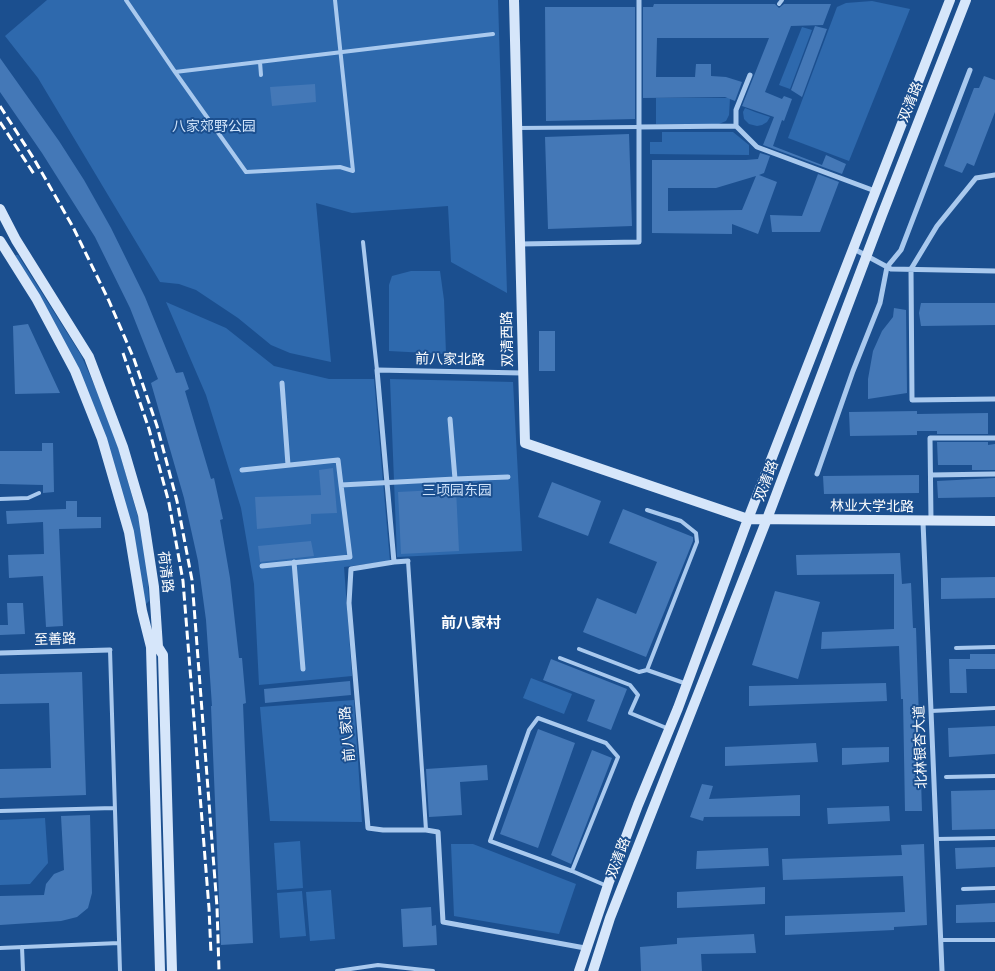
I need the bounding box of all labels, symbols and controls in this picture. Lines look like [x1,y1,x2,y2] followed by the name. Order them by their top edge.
[895,79,927,125] street label: 双清路
[172,119,256,135] park label: 八家郊野公园
[499,311,517,367] street label: 双清西路
[415,351,485,369] street label: 前八家北路
[752,458,782,504] street label: 双清路
[422,483,492,499] park label: 三顷园东园
[830,498,914,516] street label: 林业大学北路
[154,550,176,594] street label: 荷清路
[441,615,501,633] district label: 前八家村
[34,631,76,649] street label: 至善路
[337,705,359,763] street label: 前八家路
[911,705,931,789] street label: 北林银杏大道
[604,835,634,881] street label: 双清路

